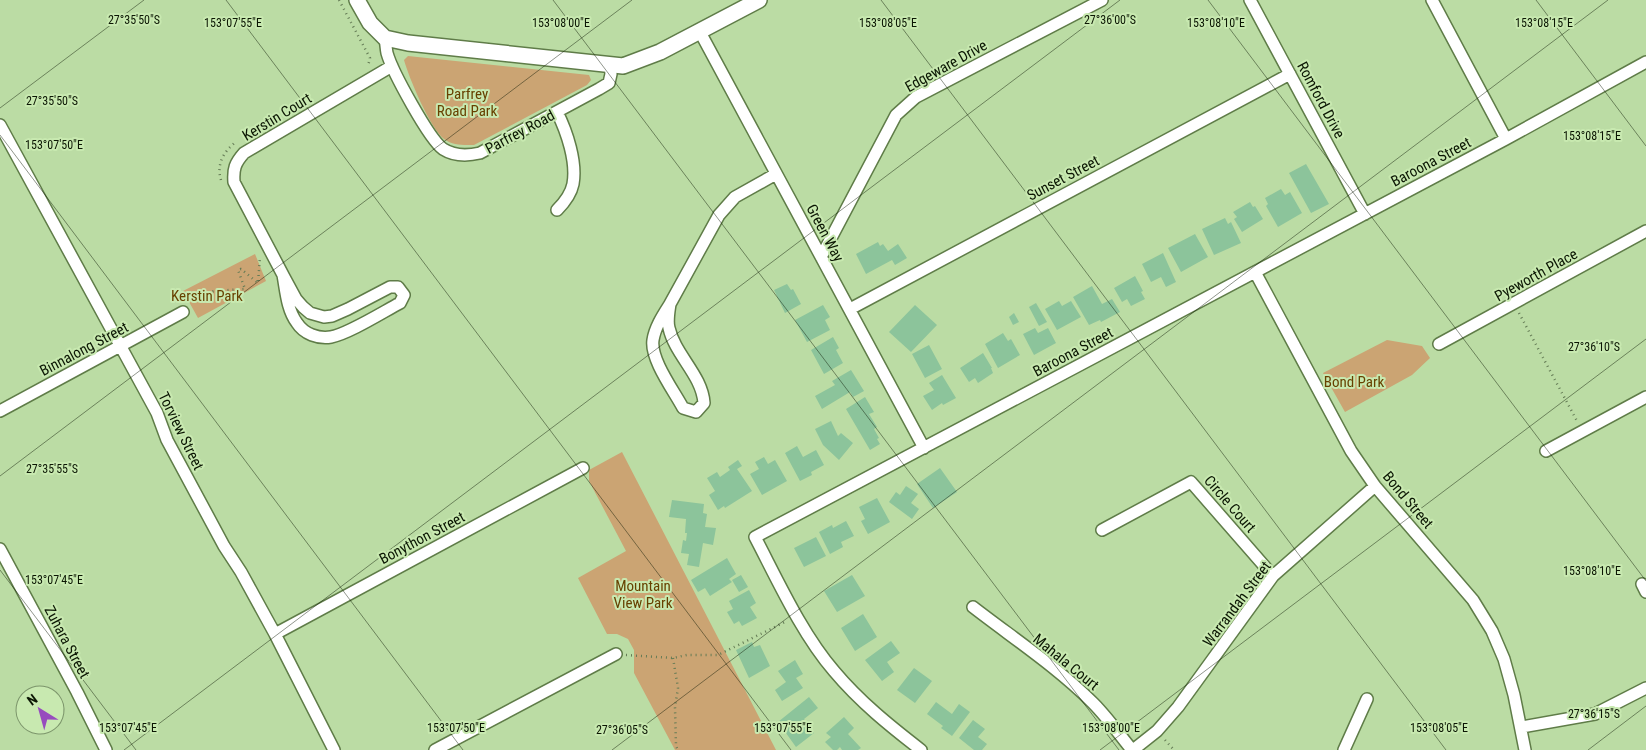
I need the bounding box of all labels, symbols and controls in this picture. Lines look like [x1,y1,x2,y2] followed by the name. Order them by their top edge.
[108,13,160,27] text: 27°35'50"S
[1084,13,1136,27] text: 27°36'00"S
[204,16,262,30] text: 153°07'55"E
[532,16,590,30] text: 153°08'00"E
[859,16,917,30] text: 153°08'05"E
[1187,16,1245,30] text: 153°08'10"E
[1515,16,1573,30] text: 153°08'15"E
[902,36,990,96] street label: Edgeware Drive
[1293,59,1349,141] street label: Romford Drive
[437,85,497,120] park label: Parfrey Road Park
[239,89,315,145] street label: Kerstin Court
[26,94,78,108] text: 27°35'50"S
[482,106,558,158] street label: Parfrey Road
[1563,129,1621,143] text: 153°08'15"E
[1388,133,1474,191] street label: Baroona Street
[25,138,83,152] text: 153°07'50"E
[1024,151,1102,205] street label: Sunset Street
[802,201,848,265] street label: Green Way
[1491,245,1581,305] street label: Pyeworth Place
[171,287,243,305] park label: Kerstin Park
[37,318,131,380] street label: Binnalong Street
[1030,323,1116,381] street label: Baroona Street
[1568,340,1620,354] text: 27°36'10"S
[1324,373,1385,391] park label: Bond Park
[154,389,208,473] street label: Torview Street
[26,462,78,476] text: 27°35'55"S
[1379,468,1437,532] street label: Bond Street
[1200,472,1260,536] street label: Circle Court
[376,508,468,568] street label: Bonython Street
[1199,558,1275,650] street label: Warrandah Street
[1563,564,1621,578] text: 153°08'10"E
[25,573,83,587] text: 153°07'45"E
[614,577,673,612] park label: Mountain View Park
[40,603,94,681] street label: Zuhara Street
[1029,630,1103,694] street label: Mahala Court
[15,685,65,735] north arrow
[24,691,40,709] text: N
[1568,707,1620,721] text: 27°36'15"S
[99,721,157,735] text: 153°07'45"E
[427,721,485,735] text: 153°07'50"E
[754,721,812,735] text: 153°07'55"E
[1082,721,1140,735] text: 153°08'00"E
[1410,721,1468,735] text: 153°08'05"E
[596,723,648,737] text: 27°36'05"S

